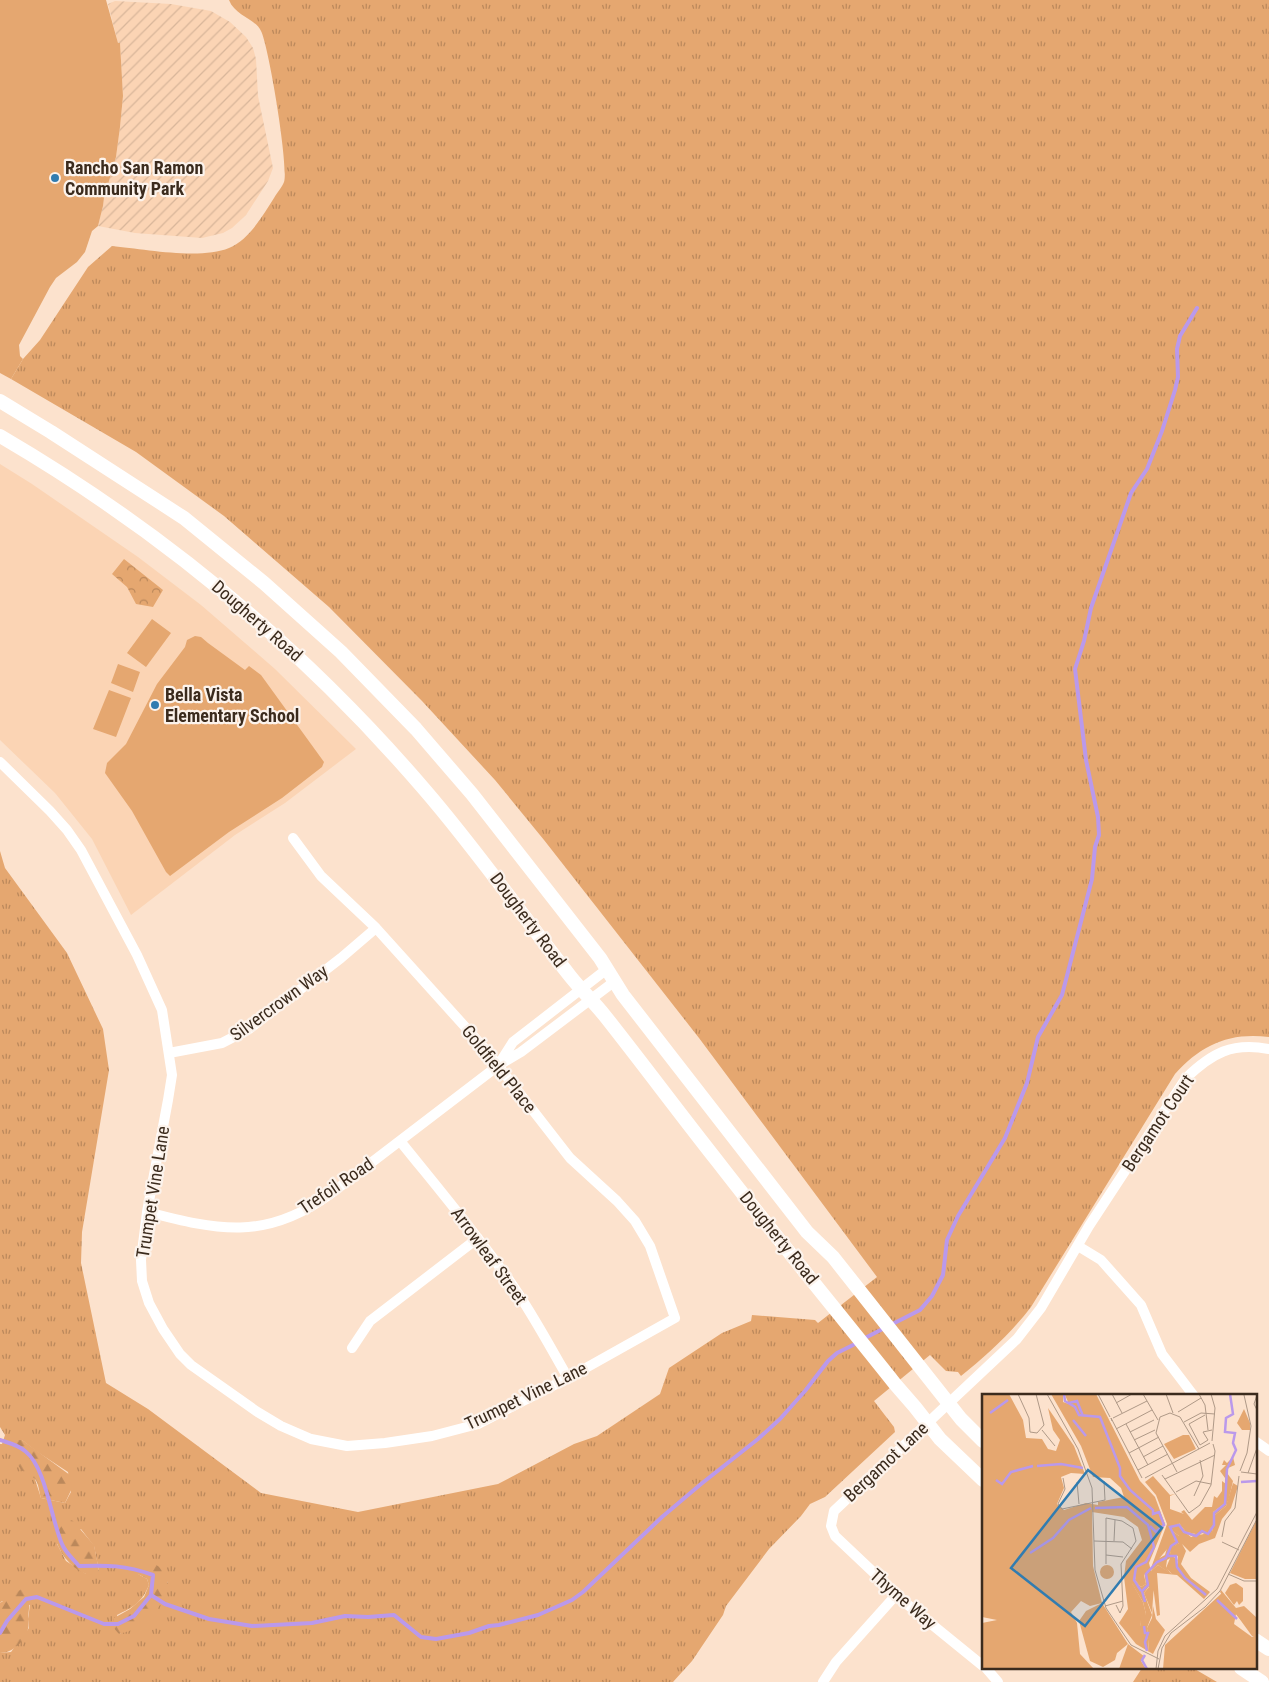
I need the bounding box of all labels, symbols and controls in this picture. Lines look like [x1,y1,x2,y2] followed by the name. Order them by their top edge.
[65,157,203,199] place label: Rancho San Ramon Community Park
[49,172,61,184] marker: Rancho San Ramon Community Park
[208,576,307,666] street label: Dougherty Road
[165,684,299,726] place label: Bella Vista Elementary School
[149,699,161,711] marker: Bella Vista Elementary School
[486,868,571,971] street label: Dougherty Road
[226,960,332,1045] street label: Silvercrown Way
[458,1021,541,1117] street label: Goldfield Place
[1117,1070,1198,1175] street label: Bergamot Court
[132,1125,173,1259] street label: Trumpet Vine Lane
[294,1153,377,1218] street label: Trefoil Road
[736,1187,823,1288] street label: Dougherty Road
[447,1203,532,1308] street label: Arrowleaf Street
[461,1357,590,1434] street label: Trumpet Vine Lane
[982,1394,1256,1670] inset map
[839,1417,932,1506] street label: Bergamot Lane
[866,1564,941,1633] street label: Thyme Way

